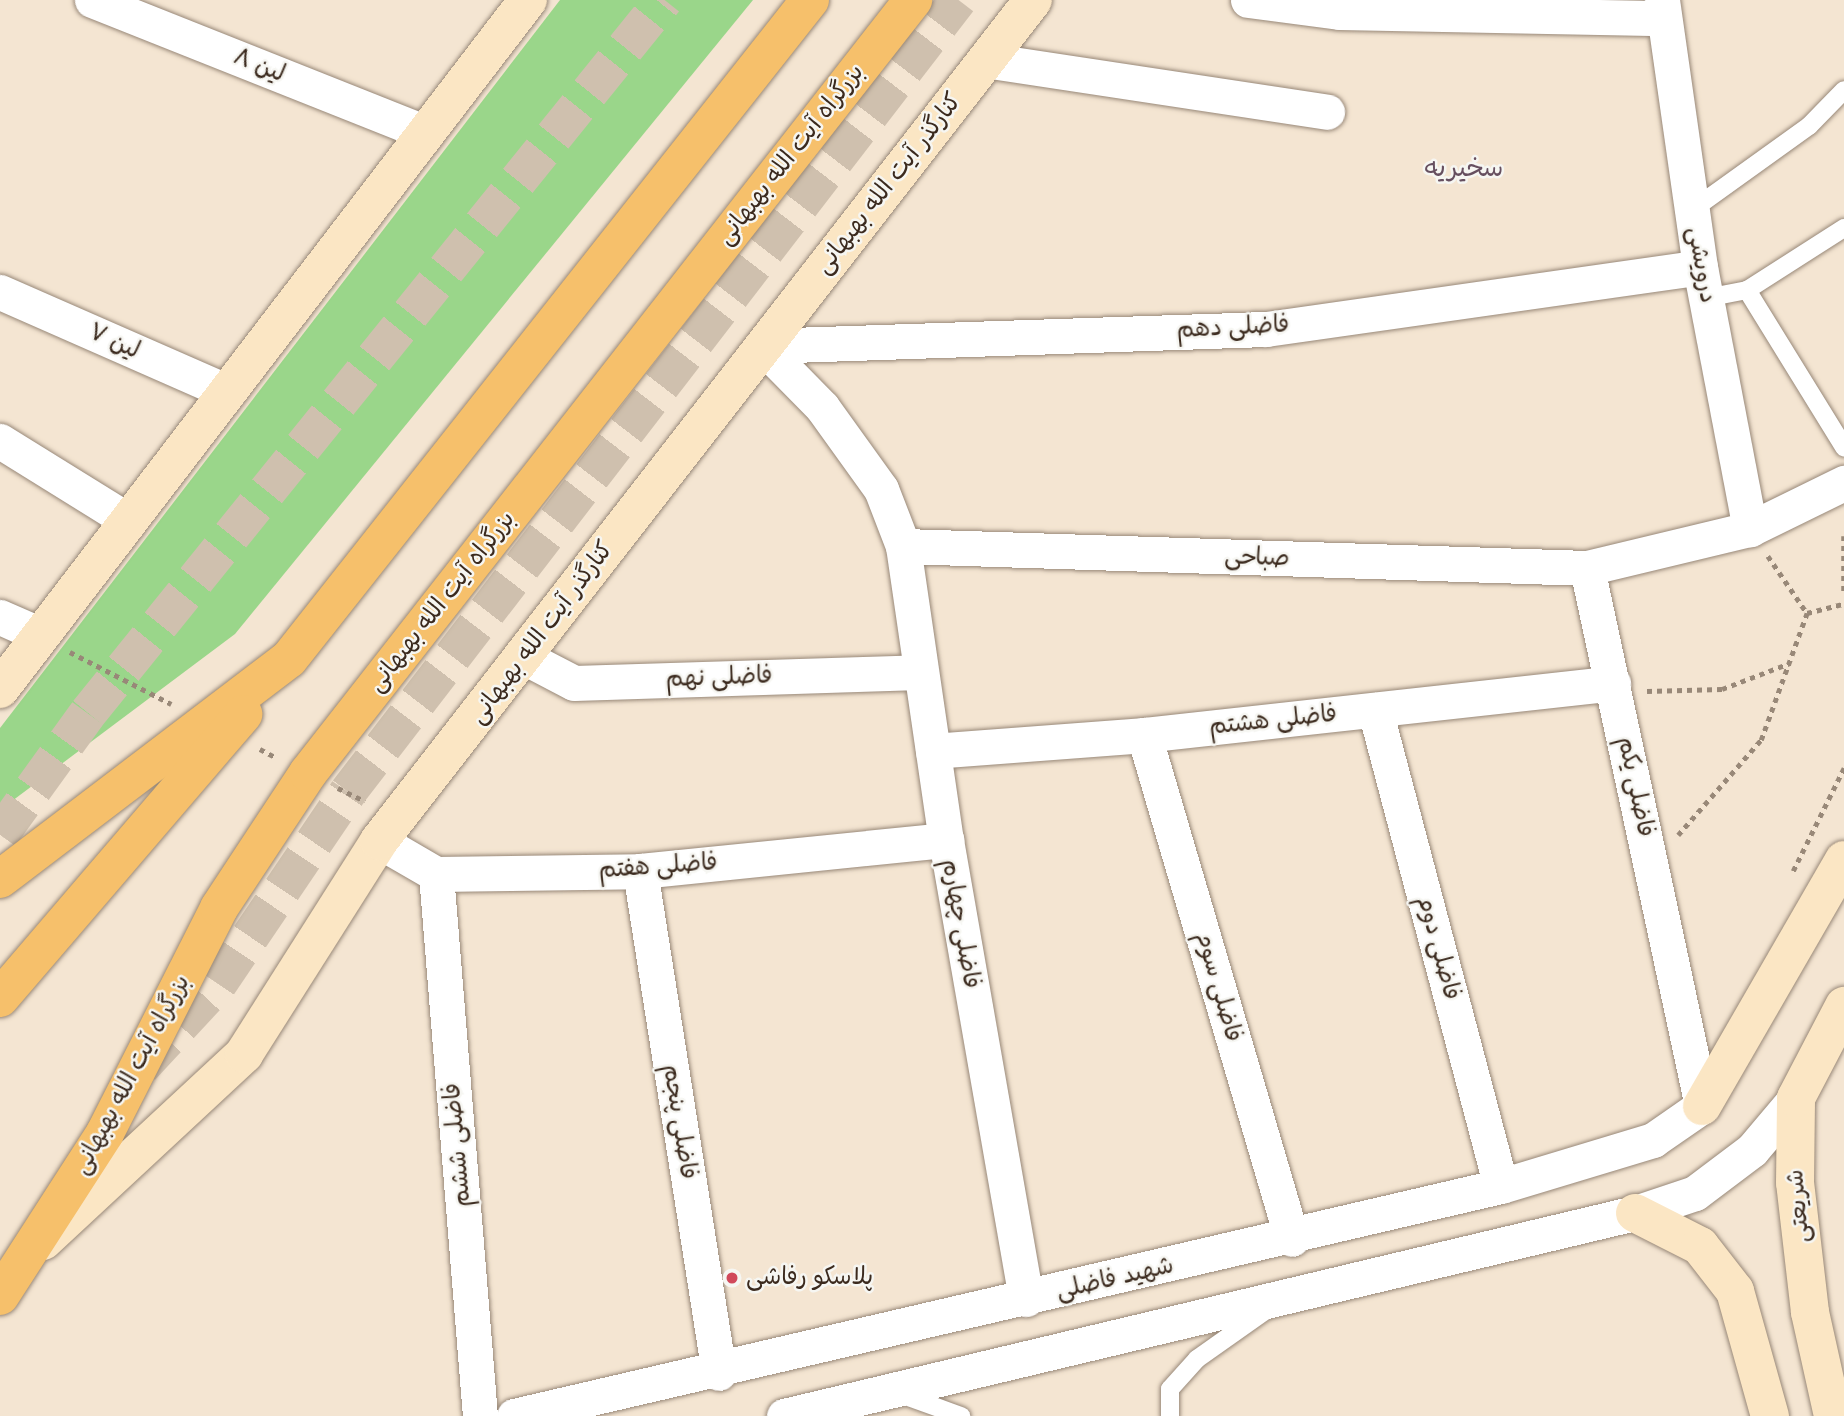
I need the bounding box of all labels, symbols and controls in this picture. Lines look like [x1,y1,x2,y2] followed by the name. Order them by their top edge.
[229,43,289,89] street label: لین ۸
[711,59,871,251] street label: بزرگراه آیت الله بهبهانی
[809,88,969,280] street label: کنارگذر آیت الله بهبهانی
[1425,154,1503,186] district label: سخیریه
[1680,225,1722,305] street label: درویشی
[1176,311,1290,345] street label: فاضلی دهم
[84,318,144,366] street label: لین ۷
[362,506,522,698] street label: بزرگراه آیت الله بهبهانی
[464,536,620,730] street label: کنارگذر آیت الله بهبهانی
[1224,542,1290,574] street label: صباحی
[665,662,773,694] street label: فاضلی نهم
[1208,700,1338,742] street label: فاضلی هشتم
[1610,734,1660,840] street label: فاضلی یکم
[598,848,718,886] street label: فاضلی هفتم
[934,857,986,991] street label: فاضلی چهارم
[1410,893,1466,1003] street label: فاضلی دوم
[1189,929,1247,1045] street label: فاضلی سوم
[67,970,197,1180] street label: بزرگراه آیت الله بهبهانی
[656,1062,702,1182] street label: فاضلی پنجم
[438,1082,478,1208] street label: فاضلی ششم
[1781,1168,1817,1244] street label: شریعتی
[1054,1252,1176,1306] street label: شهید فاضلی
[746,1264,873,1292] place label: پلاسکو رفاشی
[724,1270,740,1286] marker: پلاسکو رفاشی

